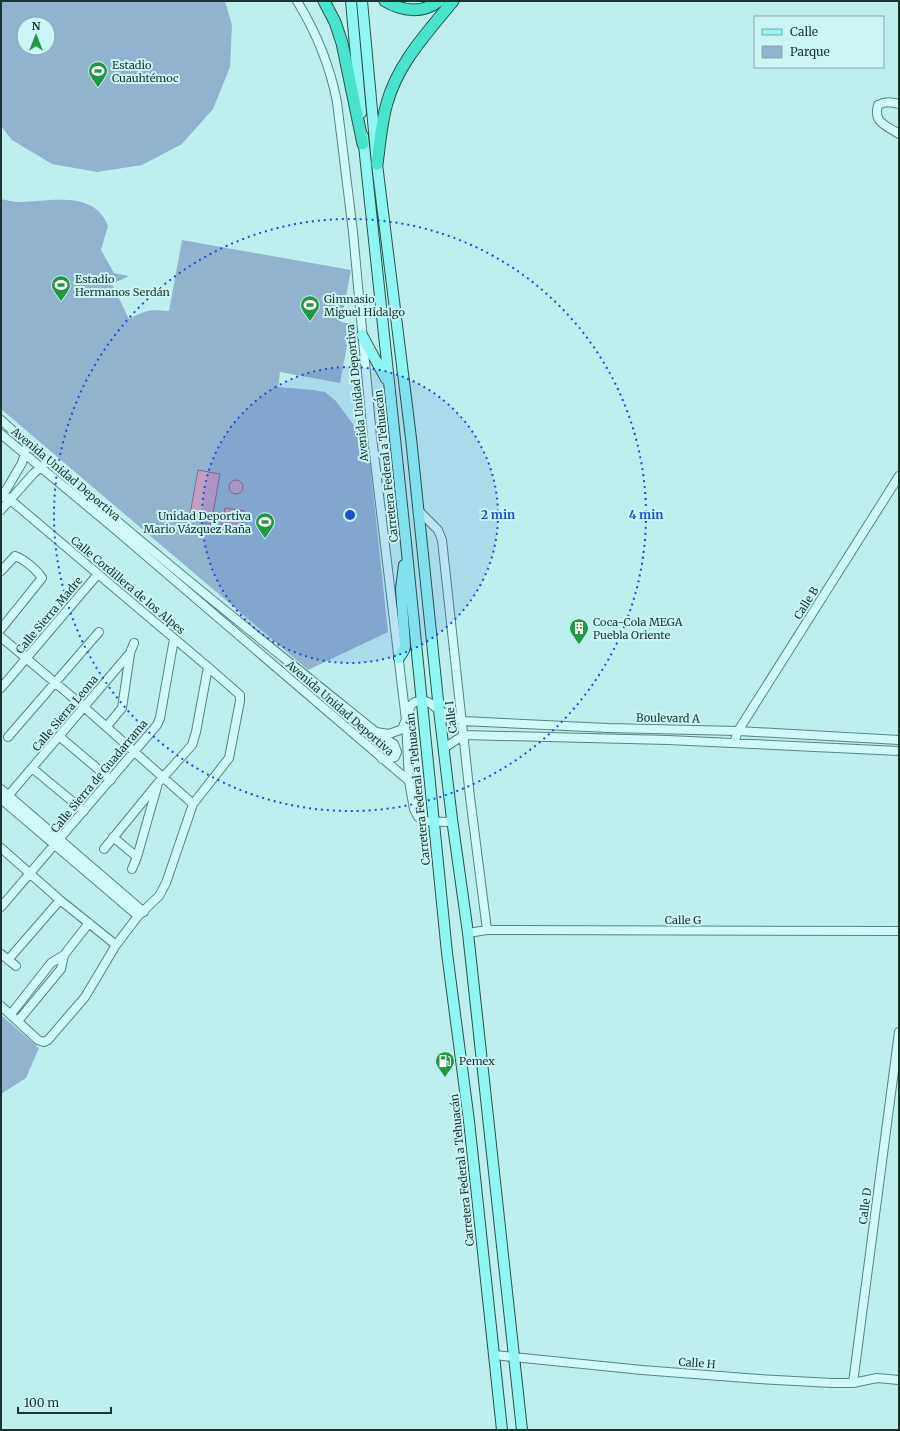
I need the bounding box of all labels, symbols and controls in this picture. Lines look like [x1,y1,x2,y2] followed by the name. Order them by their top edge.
[16,16,56,56] north arrow
[754,16,884,68] legend
[32,19,41,33] text: N
[790,24,818,39] text: Calle
[790,44,830,59] text: Parque
[112,58,179,85] place label: Estadio Cuauhtémoc
[87,60,109,88] sports icon: Estadio Cuauhtémoc
[75,272,171,299] place label: Estadio Hermanos Serdán
[50,274,72,302] sports icon: Estadio Hermanos Serdán
[324,292,405,319] place label: Gimnasio Miguel Hidalgo
[299,294,321,322] sports icon: Gimnasio Miguel Hidalgo
[343,324,371,463] street label: Avenida Unidad Deportiva
[371,388,401,543] street label: Carretera Federal a Tehuacán
[8,424,123,524] street label: Avenida Unidad Deportiva
[481,507,515,522] text: 2 min
[629,507,663,522] text: 4 min
[343,508,357,522] centre of rings
[144,509,251,536] place label: Unidad Deportiva Mario Vázquez Raña
[254,511,276,539] sports icon: Unidad Deportiva Mario Vázquez Raña
[68,533,188,637] street label: Calle Cordillera de los Alpes
[13,573,85,656] street label: Calle Sierra Madre
[791,584,822,622] street label: Calle B
[593,615,683,642] place label: Coca-Cola MEGA Puebla Oriente
[568,617,590,645] building icon: Coca-Cola MEGA Puebla Oriente
[283,657,397,759] street label: Avenida Unidad Deportiva
[29,672,101,754] street label: Calle Sierra Leona
[442,700,460,734] street label: Calle I
[636,710,700,726] street label: Boulevard A
[403,711,433,866] street label: Carretera Federal a Tehuacán
[48,717,151,835] street label: Calle Sierra de Guadarrama
[665,913,701,927] street label: Calle G
[434,1050,456,1078] fuel station icon: Pemex
[459,1054,495,1068] place label: Pemex
[447,1092,477,1247] street label: Carretera Federal a Tehuacán
[856,1187,874,1225] street label: Calle D
[678,1355,716,1371] street label: Calle H
[18,1389,111,1415] scale bar
[24,1395,59,1410] text: 100 m

